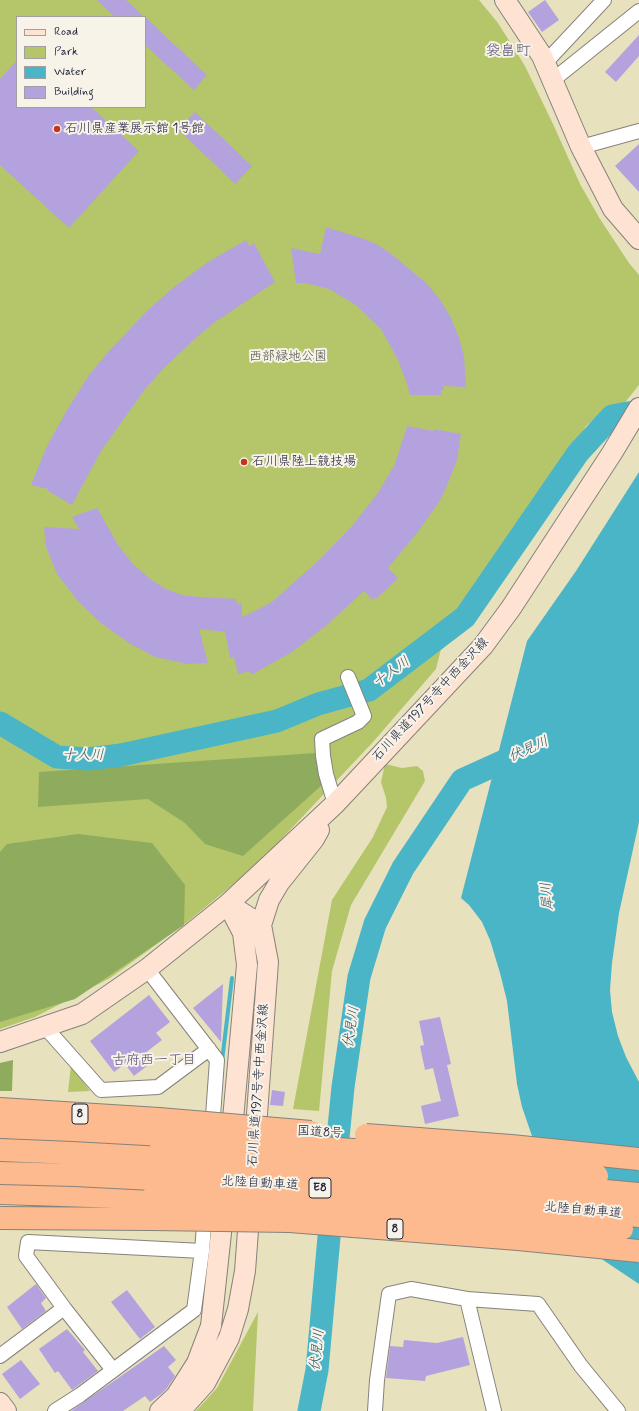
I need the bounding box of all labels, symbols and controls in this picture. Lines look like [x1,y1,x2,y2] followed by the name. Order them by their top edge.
[16,16,146,108] legend
[54,24,78,40] text: Road
[486,43,530,61] district label: 袋畠町
[54,44,78,60] text: Park
[54,64,86,80] text: Water
[54,84,94,100] text: Building
[65,121,204,137] place label: 石川県産業展示館 1号館
[52,124,62,134] marker: 石川県産業展示館 1号館
[249,349,327,365] park label: 西部緑地公園
[252,454,356,470] place label: 石川県陸上競技場
[239,457,249,467] marker: 石川県陸上競技場
[369,635,493,765] street label: 石川県道197号寺中西金沢線
[370,654,414,692] water label: 十人川
[506,734,552,766] water label: 伏見川
[62,748,104,764] water label: 十人川
[538,881,558,911] water label: 犀川
[246,1003,272,1167] street label: 石川県道197号寺中西金沢線
[341,1005,363,1049] water label: 伏見川
[112,1053,196,1069] district label: 古府西一丁目
[72,1104,88,1124] road number: 8
[296,1124,344,1142] street label: 国道8号
[221,1174,299,1194] street label: 北陸自動車道
[309,1178,331,1198] road number: E8
[543,1200,623,1222] street label: 北陸自動車道
[387,1219,403,1239] road number: 8
[307,1328,329,1372] water label: 伏見川

